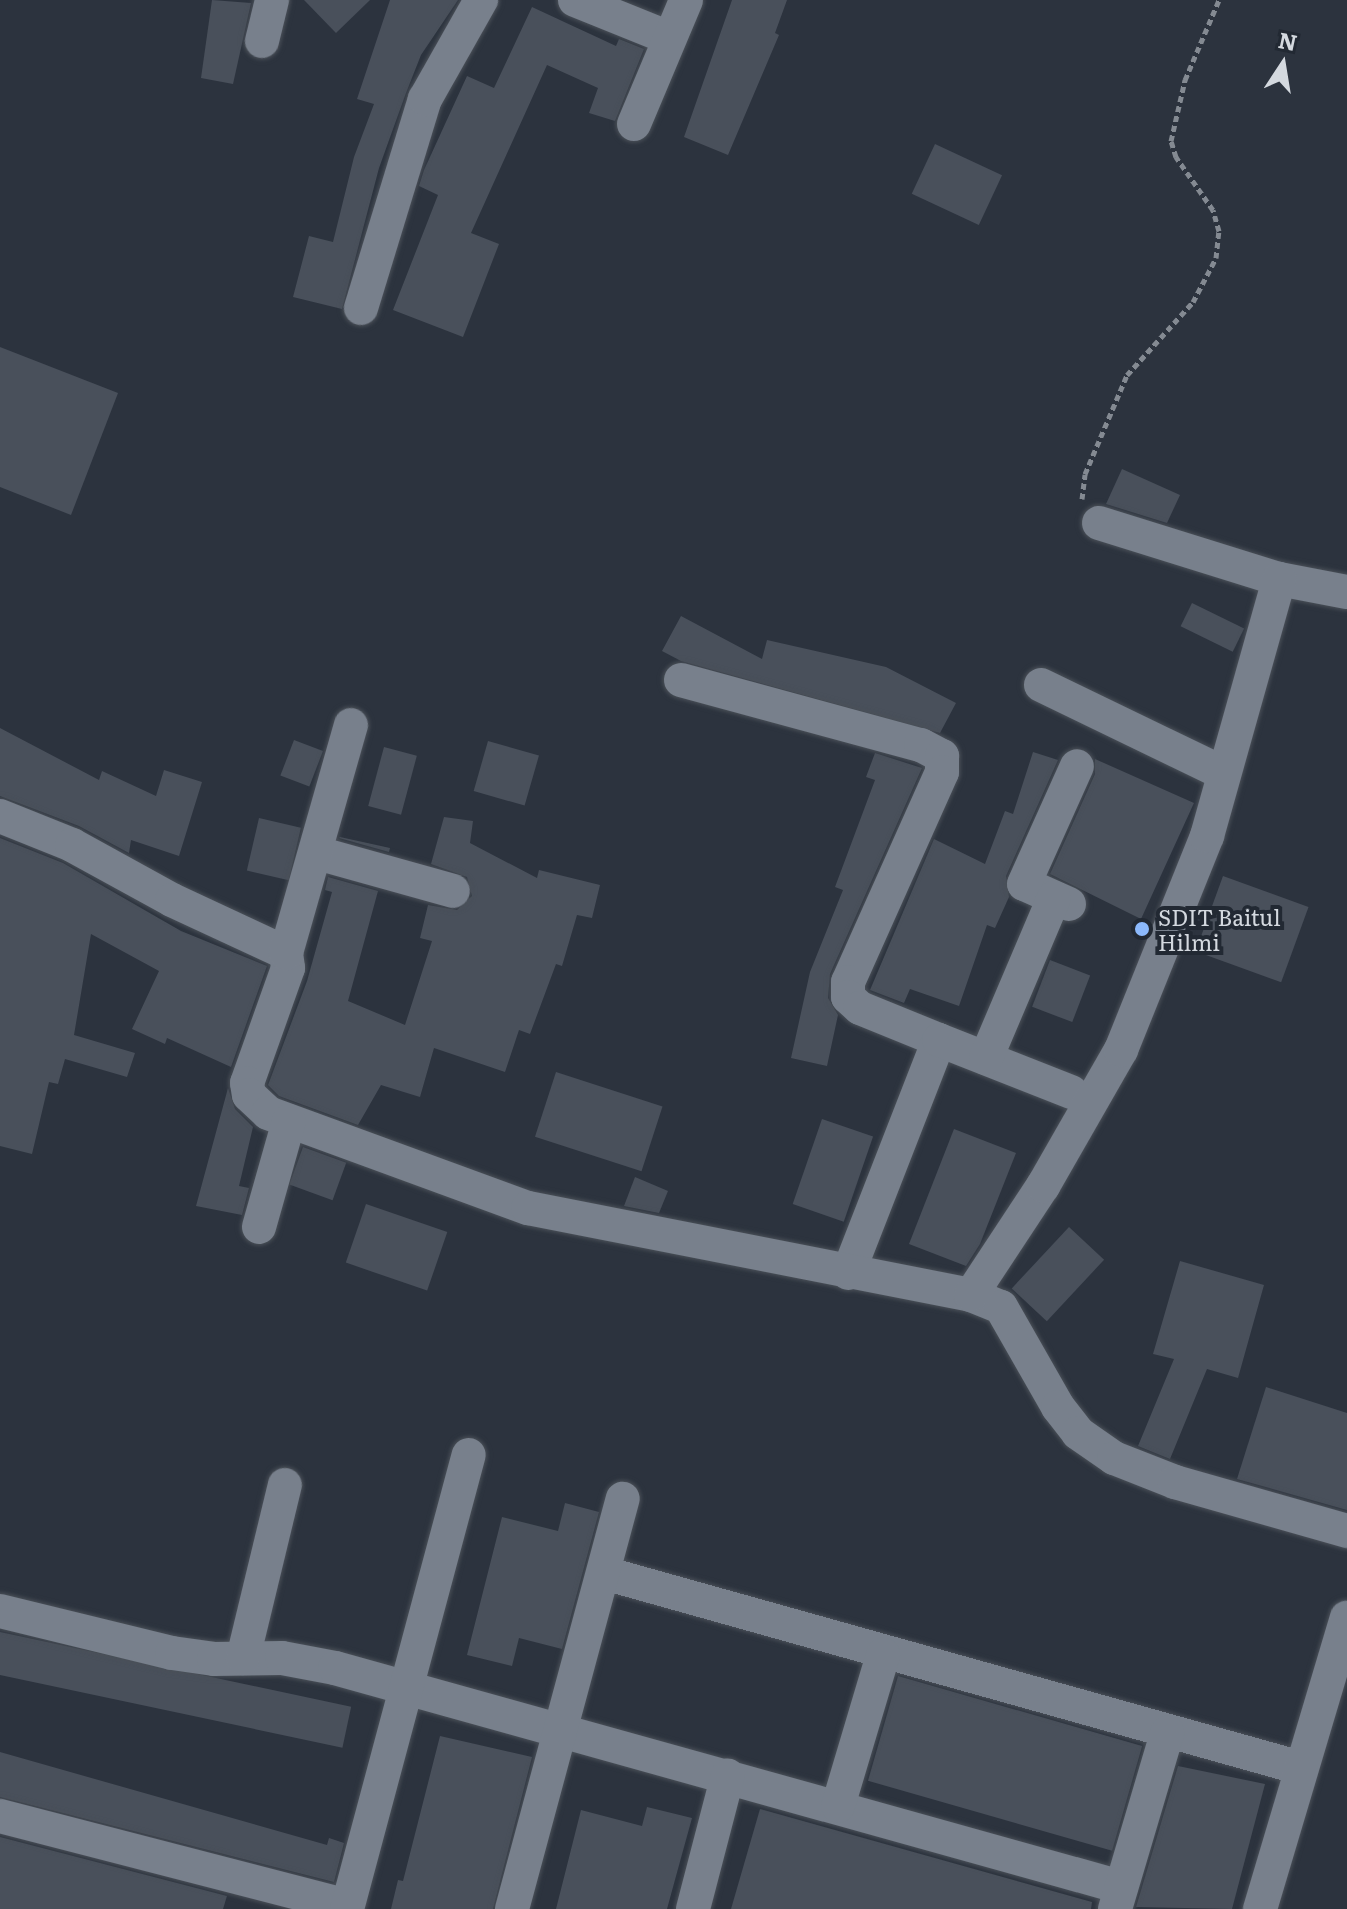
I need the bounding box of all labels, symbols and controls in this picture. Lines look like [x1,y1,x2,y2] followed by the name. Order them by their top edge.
[1276,22,1301,58] text: N
[1243,24,1323,104] north arrow
[1158,903,1281,954] place label: SDIT Baitul Hilmi
[1133,920,1151,938] marker: SDIT Baitul Hilmi

